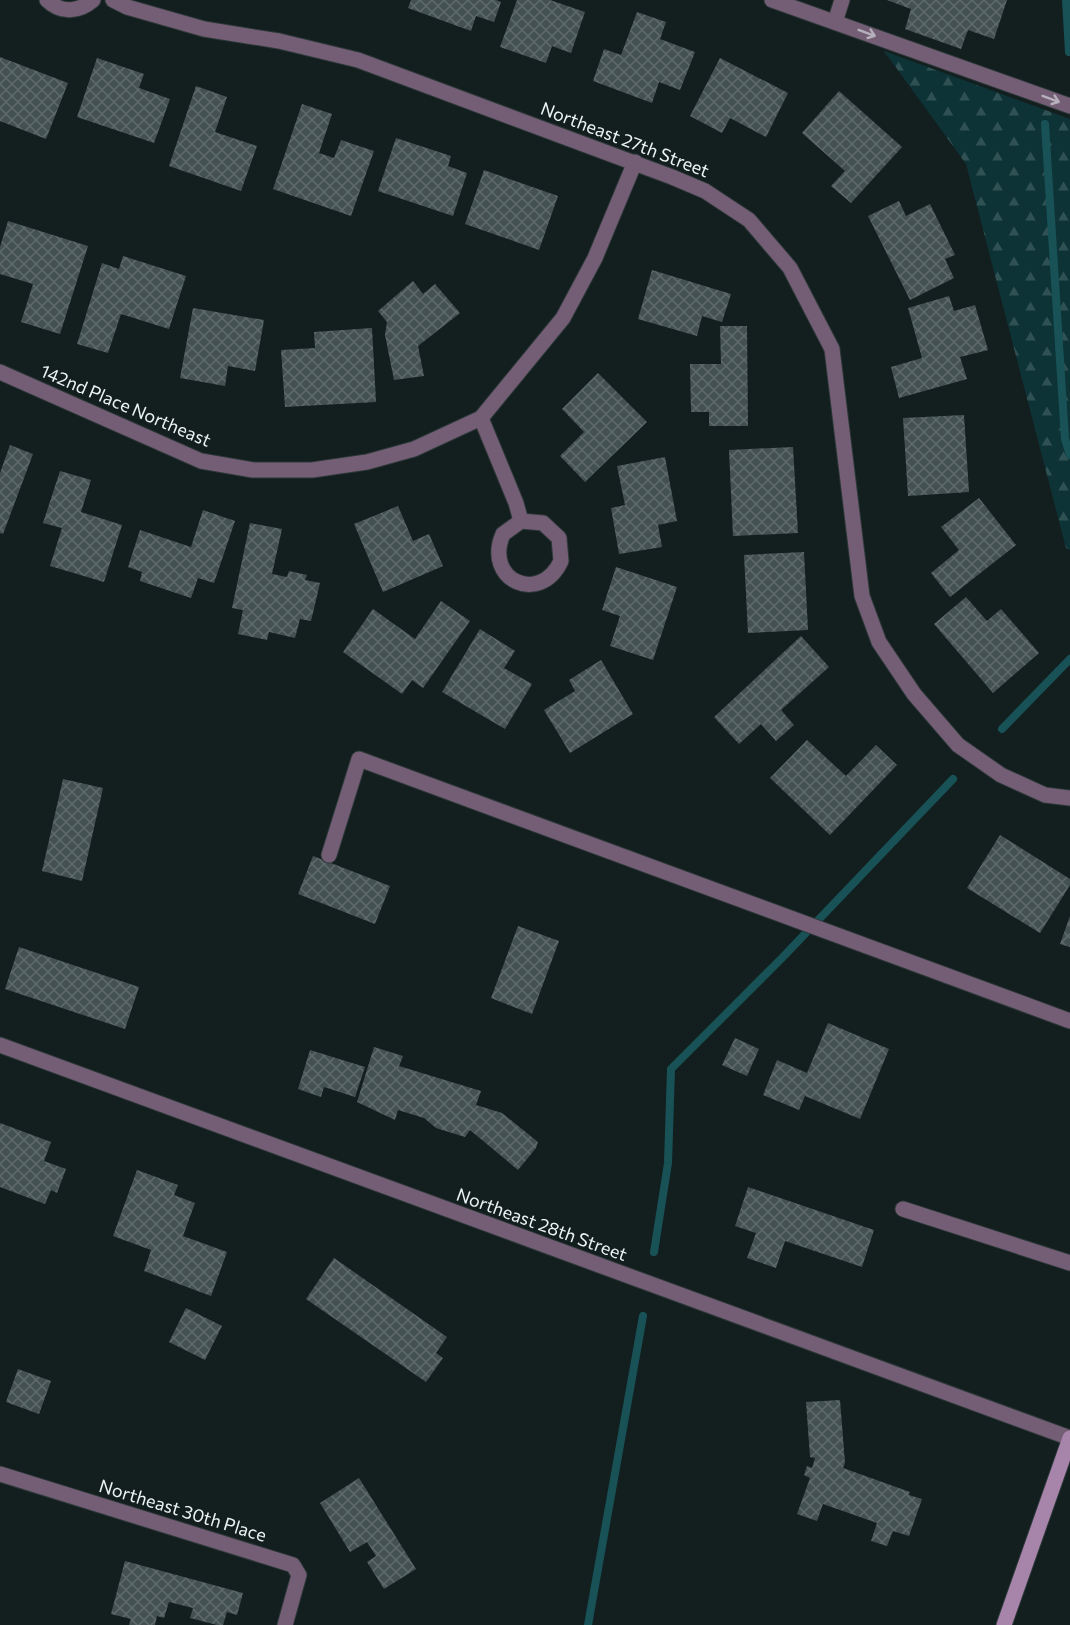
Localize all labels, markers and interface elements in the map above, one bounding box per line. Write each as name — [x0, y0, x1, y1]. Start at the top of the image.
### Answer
one-way arrow — [857, 29, 876, 40]
one-way arrow — [1041, 95, 1060, 106]
street label: Northeast 27th Street — [538, 97, 712, 181]
street label: 142nd Place Northeast — [37, 359, 215, 451]
street label: Northeast 28th Street — [454, 1183, 630, 1265]
street label: Northeast 30th Place — [97, 1474, 269, 1546]

